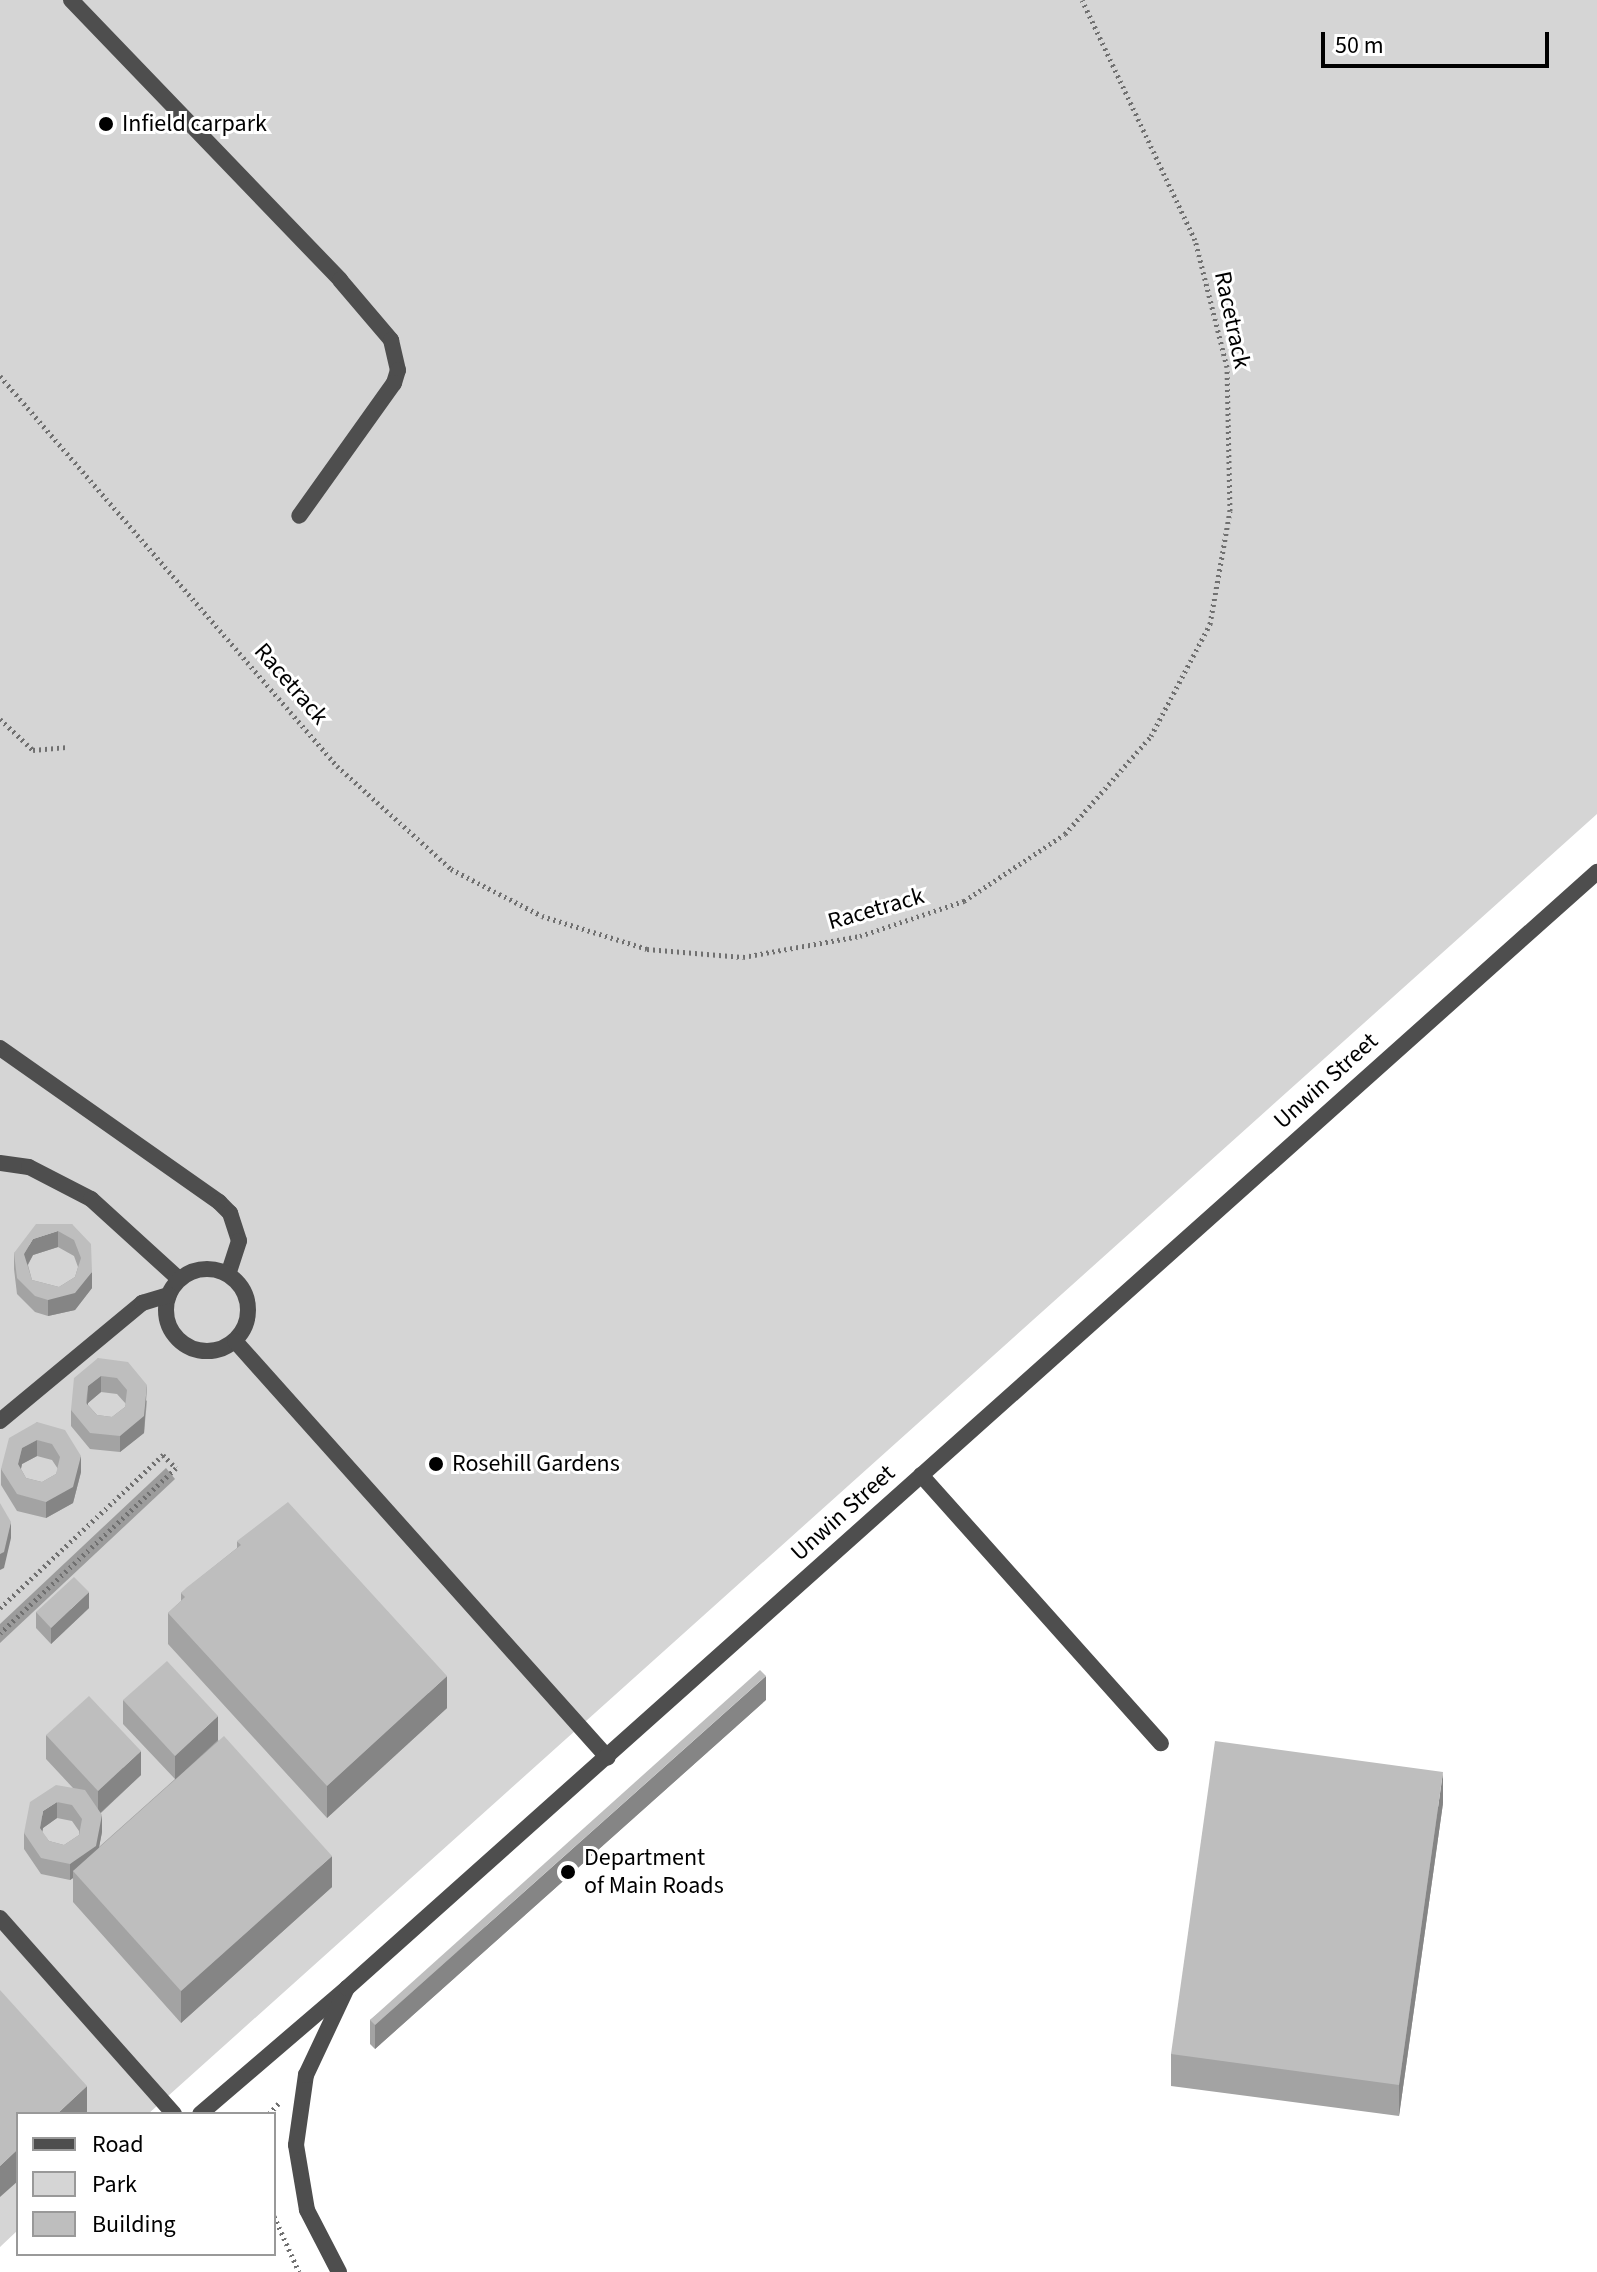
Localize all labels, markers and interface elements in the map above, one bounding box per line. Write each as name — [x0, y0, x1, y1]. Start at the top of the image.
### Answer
scale bar — [1325, 16, 1553, 66]
text: 50 m — [1335, 28, 1384, 63]
place label: Infield carpark — [122, 110, 267, 138]
marker: Infield carpark — [97, 115, 115, 133]
street label: Racetrack — [1208, 269, 1256, 371]
street label: Racetrack — [248, 637, 334, 731]
street label: Racetrack — [825, 882, 927, 936]
street label: Unwin Street — [1268, 1027, 1384, 1135]
place label: Rosehill Gardens — [452, 1450, 620, 1478]
marker: Rosehill Gardens — [427, 1455, 445, 1473]
street label: Unwin Street — [785, 1459, 901, 1567]
place label: Department of Main Roads — [584, 1844, 724, 1900]
marker: Department of Main Roads — [559, 1863, 577, 1881]
legend — [16, 2112, 276, 2256]
text: Road — [92, 2127, 144, 2162]
text: Park — [92, 2167, 137, 2202]
text: Building — [92, 2207, 176, 2242]

